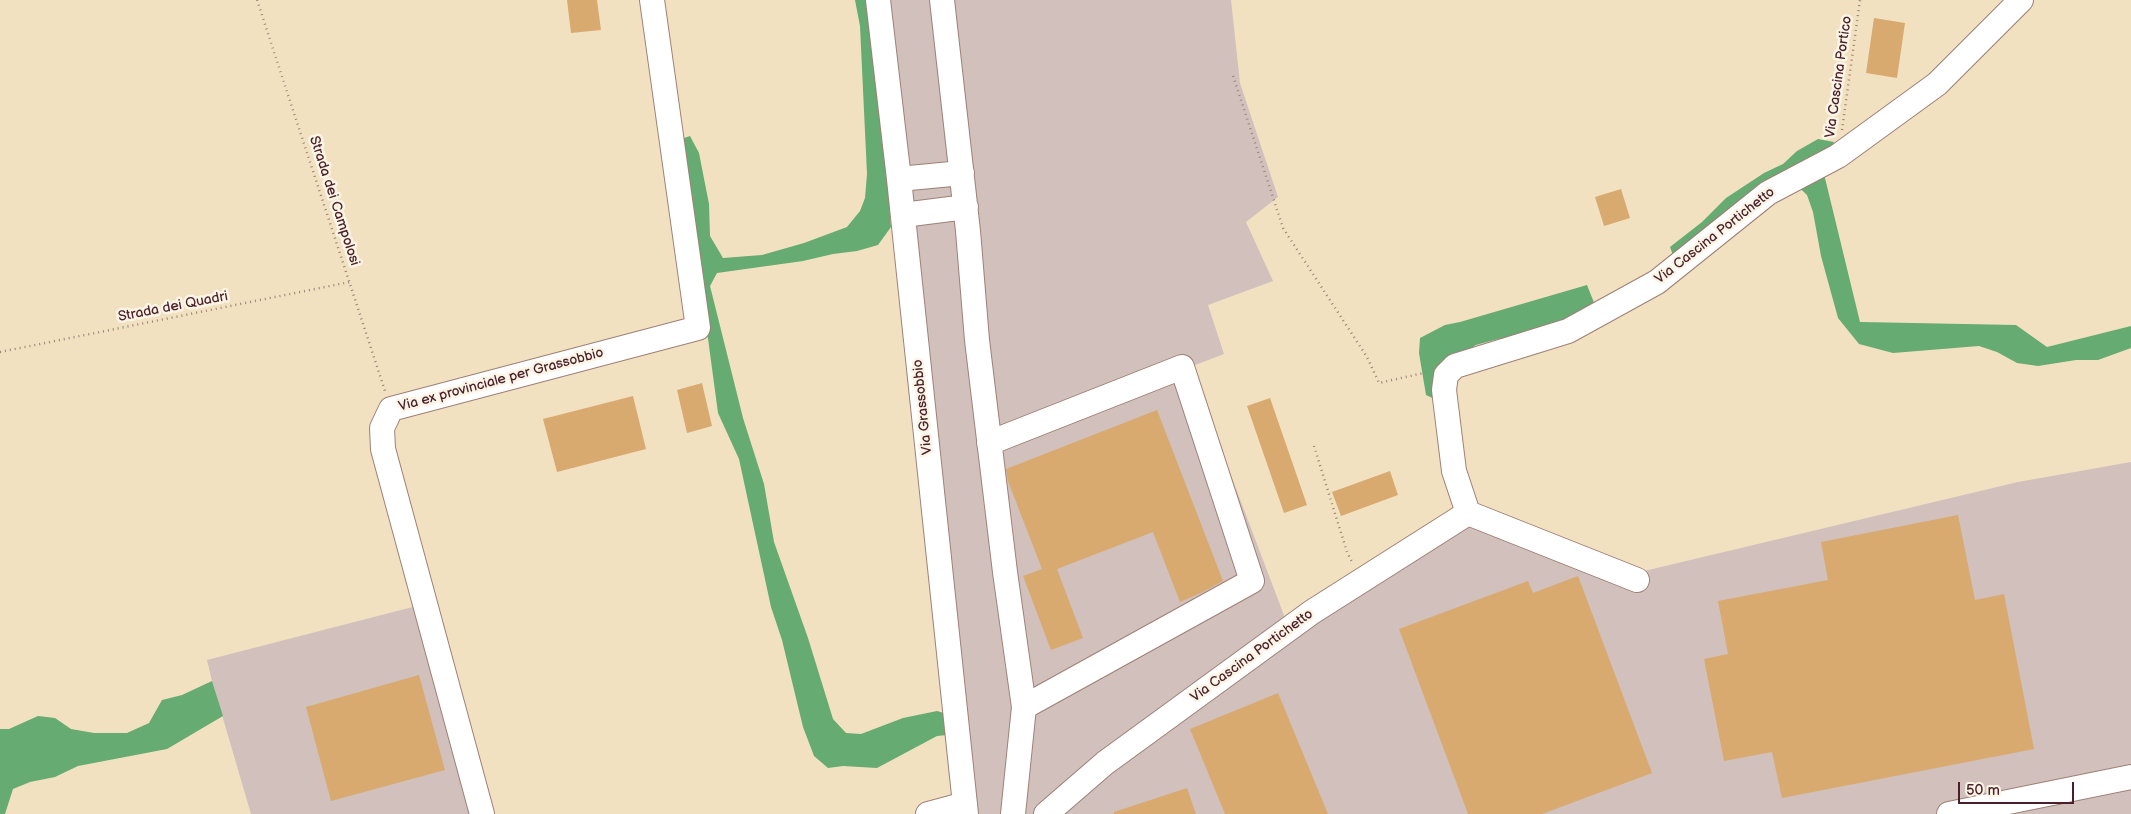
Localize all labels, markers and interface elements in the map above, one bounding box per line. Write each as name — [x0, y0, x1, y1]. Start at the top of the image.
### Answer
street label: Via Cascina Portico — [1822, 15, 1856, 139]
street label: Strada dei Campolosi — [305, 134, 363, 268]
street label: Via Cascina Portichetto — [1652, 184, 1778, 288]
street label: Strada dei Quadri — [117, 288, 229, 326]
street label: Via ex provinciale per Grassobbio — [397, 344, 605, 416]
street label: Via Grassobbio — [910, 359, 936, 455]
street label: Via Cascina Portichetto — [1187, 606, 1317, 706]
scale bar — [1961, 772, 2077, 804]
text: 50 m — [1966, 781, 2000, 800]

